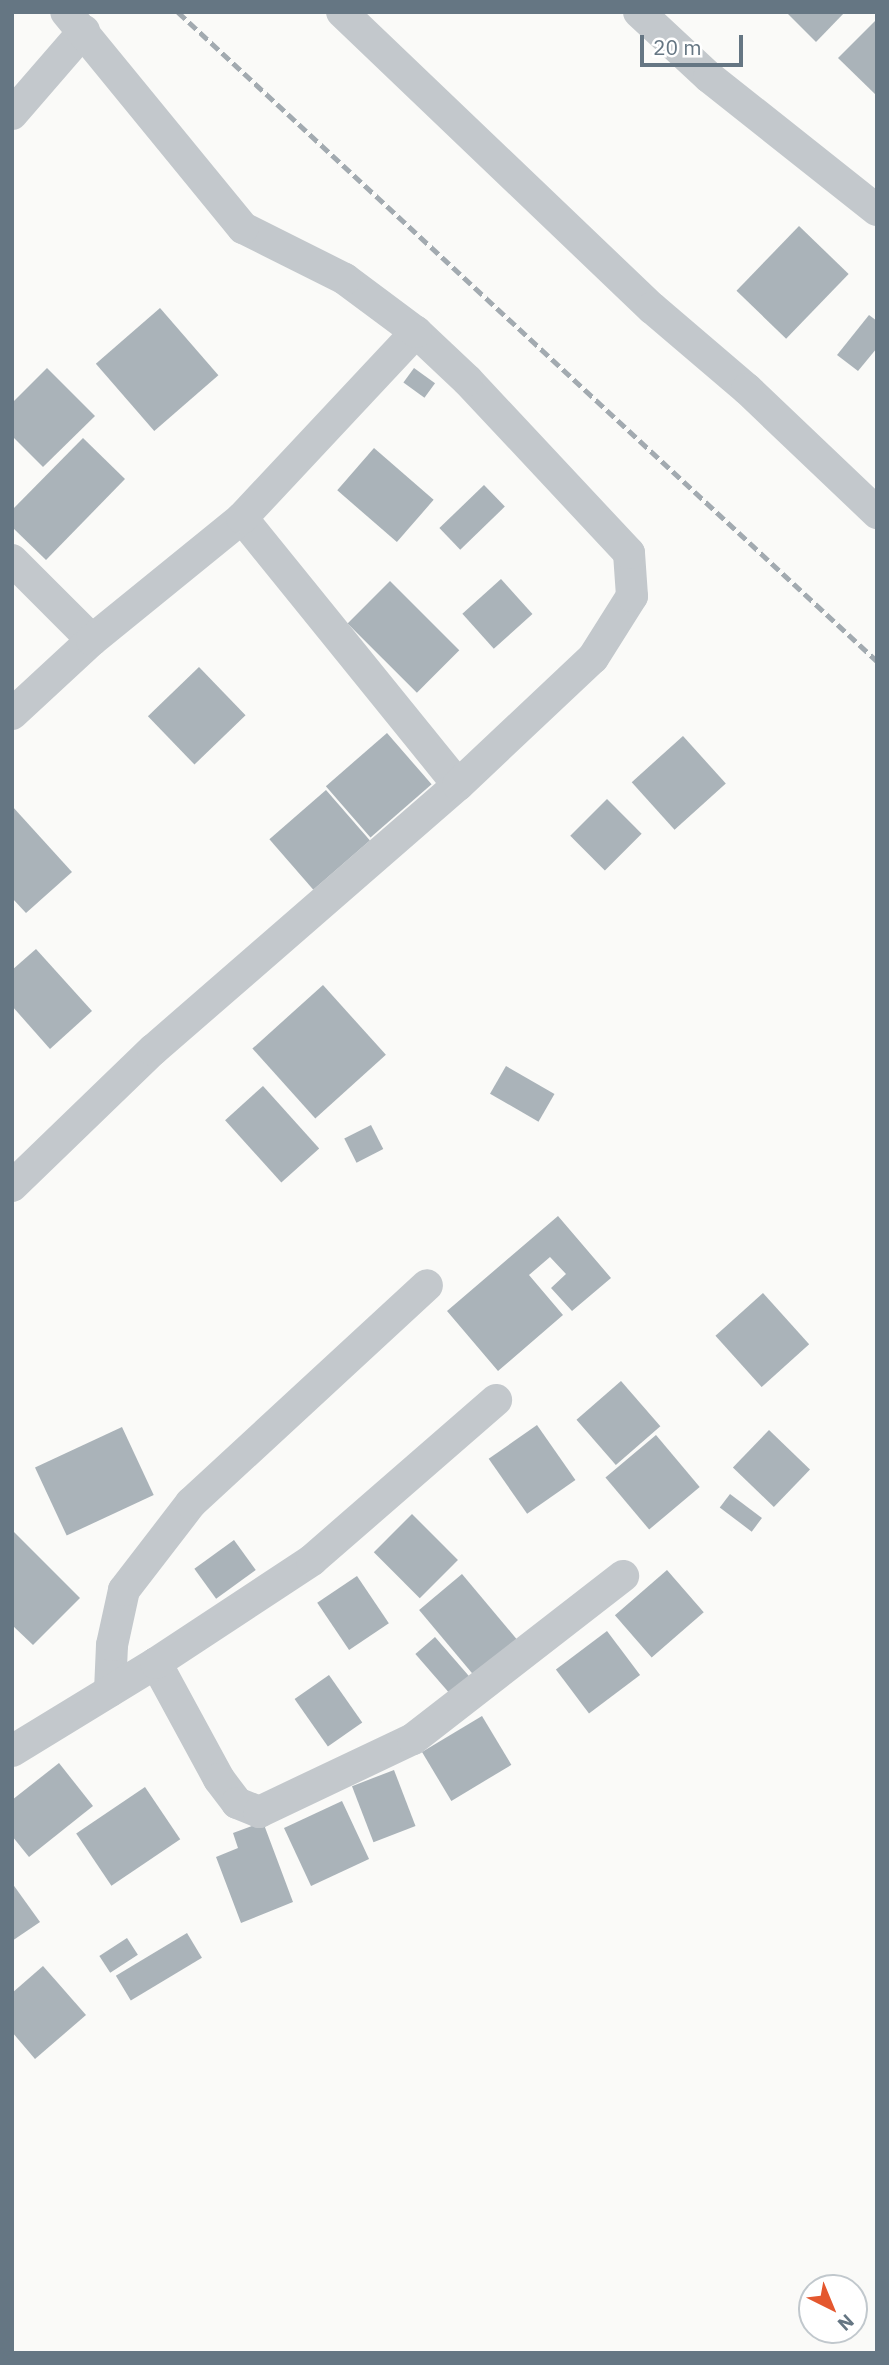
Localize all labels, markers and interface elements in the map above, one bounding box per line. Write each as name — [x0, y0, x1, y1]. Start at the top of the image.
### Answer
scale bar — [644, 21, 747, 65]
text: 20 m — [653, 33, 702, 61]
north arrow — [798, 2274, 868, 2344]
text: N — [833, 2309, 859, 2336]

